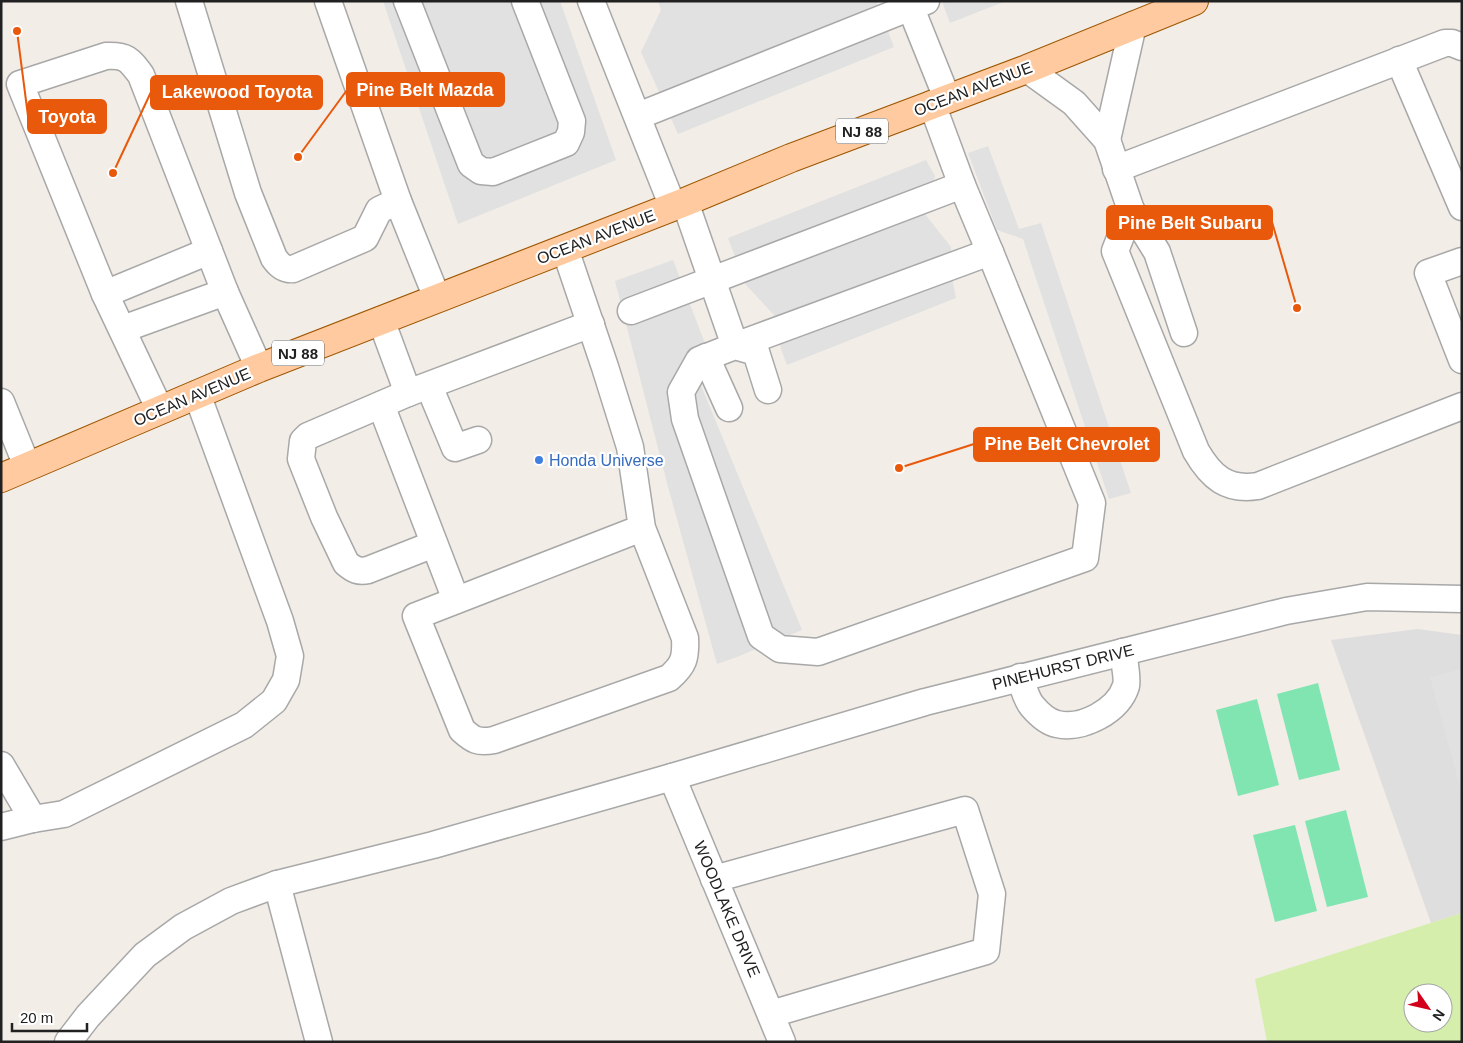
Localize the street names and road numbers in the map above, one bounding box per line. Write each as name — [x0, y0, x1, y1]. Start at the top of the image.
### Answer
street label: OCEAN AVENUE — [912, 59, 1034, 119]
road number: NJ 88 — [836, 118, 888, 144]
street label: OCEAN AVENUE — [535, 207, 657, 267]
road number: NJ 88 — [272, 340, 324, 366]
street label: OCEAN AVENUE — [131, 365, 253, 429]
street label: PINEHURST DRIVE — [990, 641, 1136, 693]
street label: WOODLAKE DRIVE — [691, 839, 763, 979]

